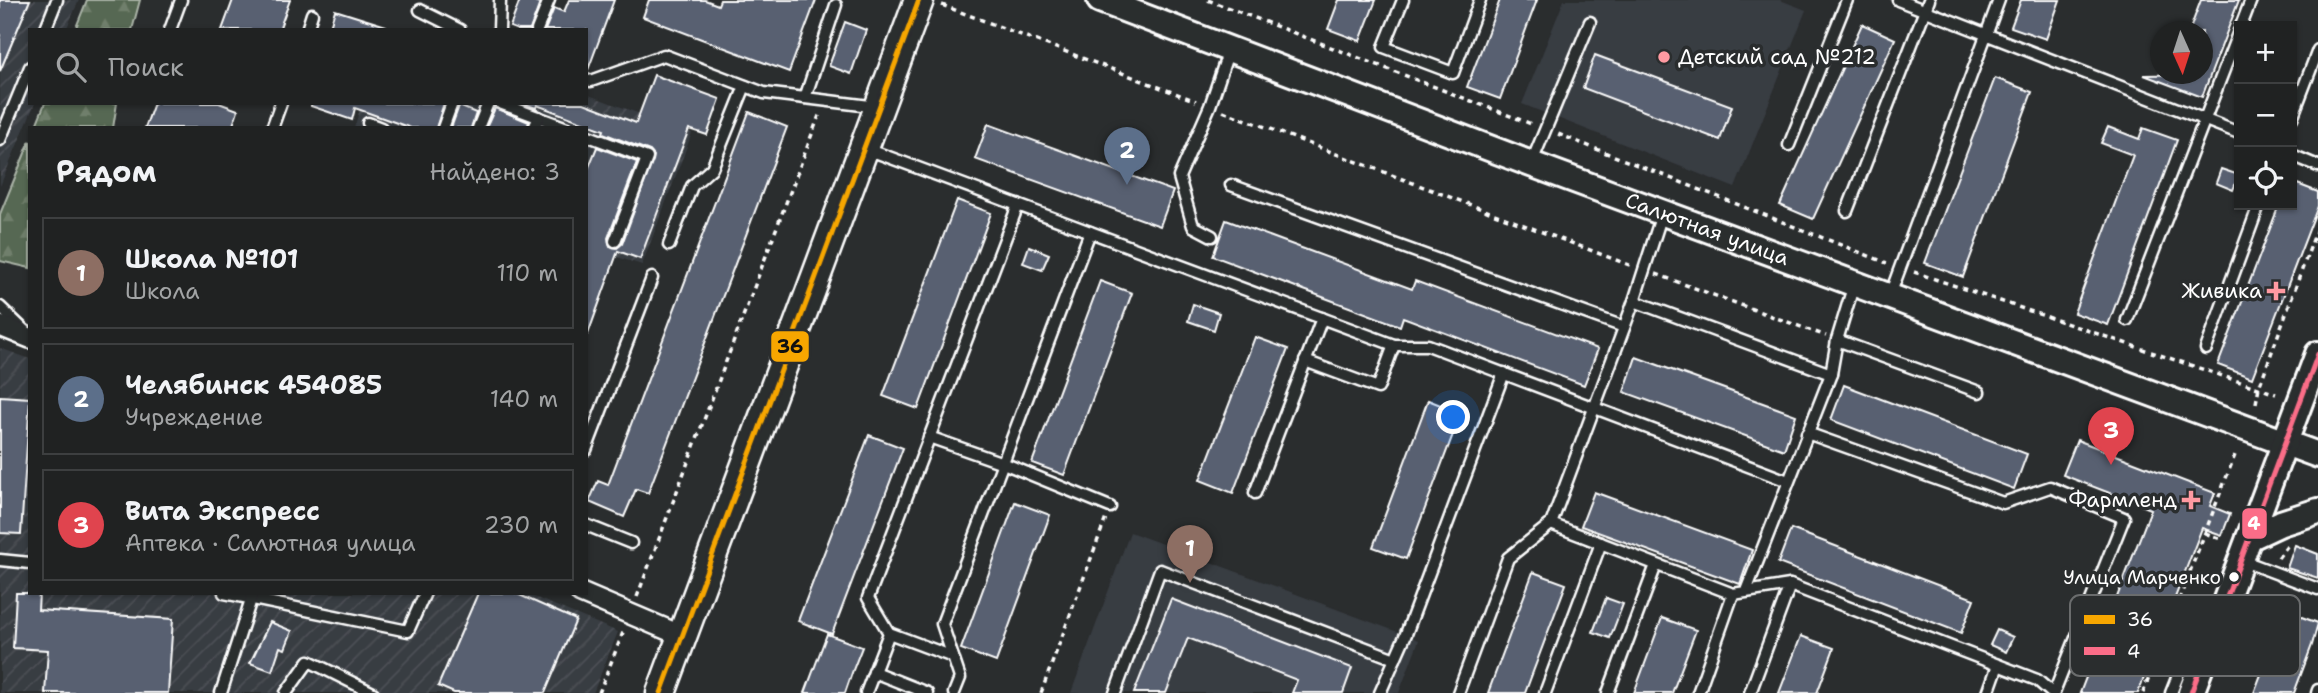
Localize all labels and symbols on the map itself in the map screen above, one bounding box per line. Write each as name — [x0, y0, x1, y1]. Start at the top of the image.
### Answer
north arrow — [2150, 21, 2213, 84]
place label: Детский сад №212 — [1678, 43, 1876, 71]
marker: Детский сад №212 — [1656, 49, 1672, 65]
pin: 2 — [1104, 127, 1150, 185]
street label: Салютная улица — [1621, 186, 1793, 272]
place label: Живика — [2182, 277, 2262, 305]
marker: Живика — [2268, 283, 2284, 299]
line badge: 36 — [770, 330, 810, 363]
text: 36 — [777, 334, 803, 359]
your location — [1436, 400, 1470, 434]
pin: 3 — [2088, 407, 2134, 465]
place label: Фармленд — [2068, 486, 2177, 514]
marker: Фармленд — [2183, 492, 2199, 508]
line badge: 4 — [2241, 507, 2268, 540]
text: 4 — [2247, 511, 2261, 536]
pin: 1 — [1167, 525, 1213, 583]
place label: Улица Марченко — [2063, 565, 2221, 590]
marker: Улица Марченко — [2227, 570, 2241, 584]
legend — [2070, 595, 2300, 676]
text: 36 — [2127, 607, 2153, 632]
text: 4 — [2127, 639, 2140, 664]

